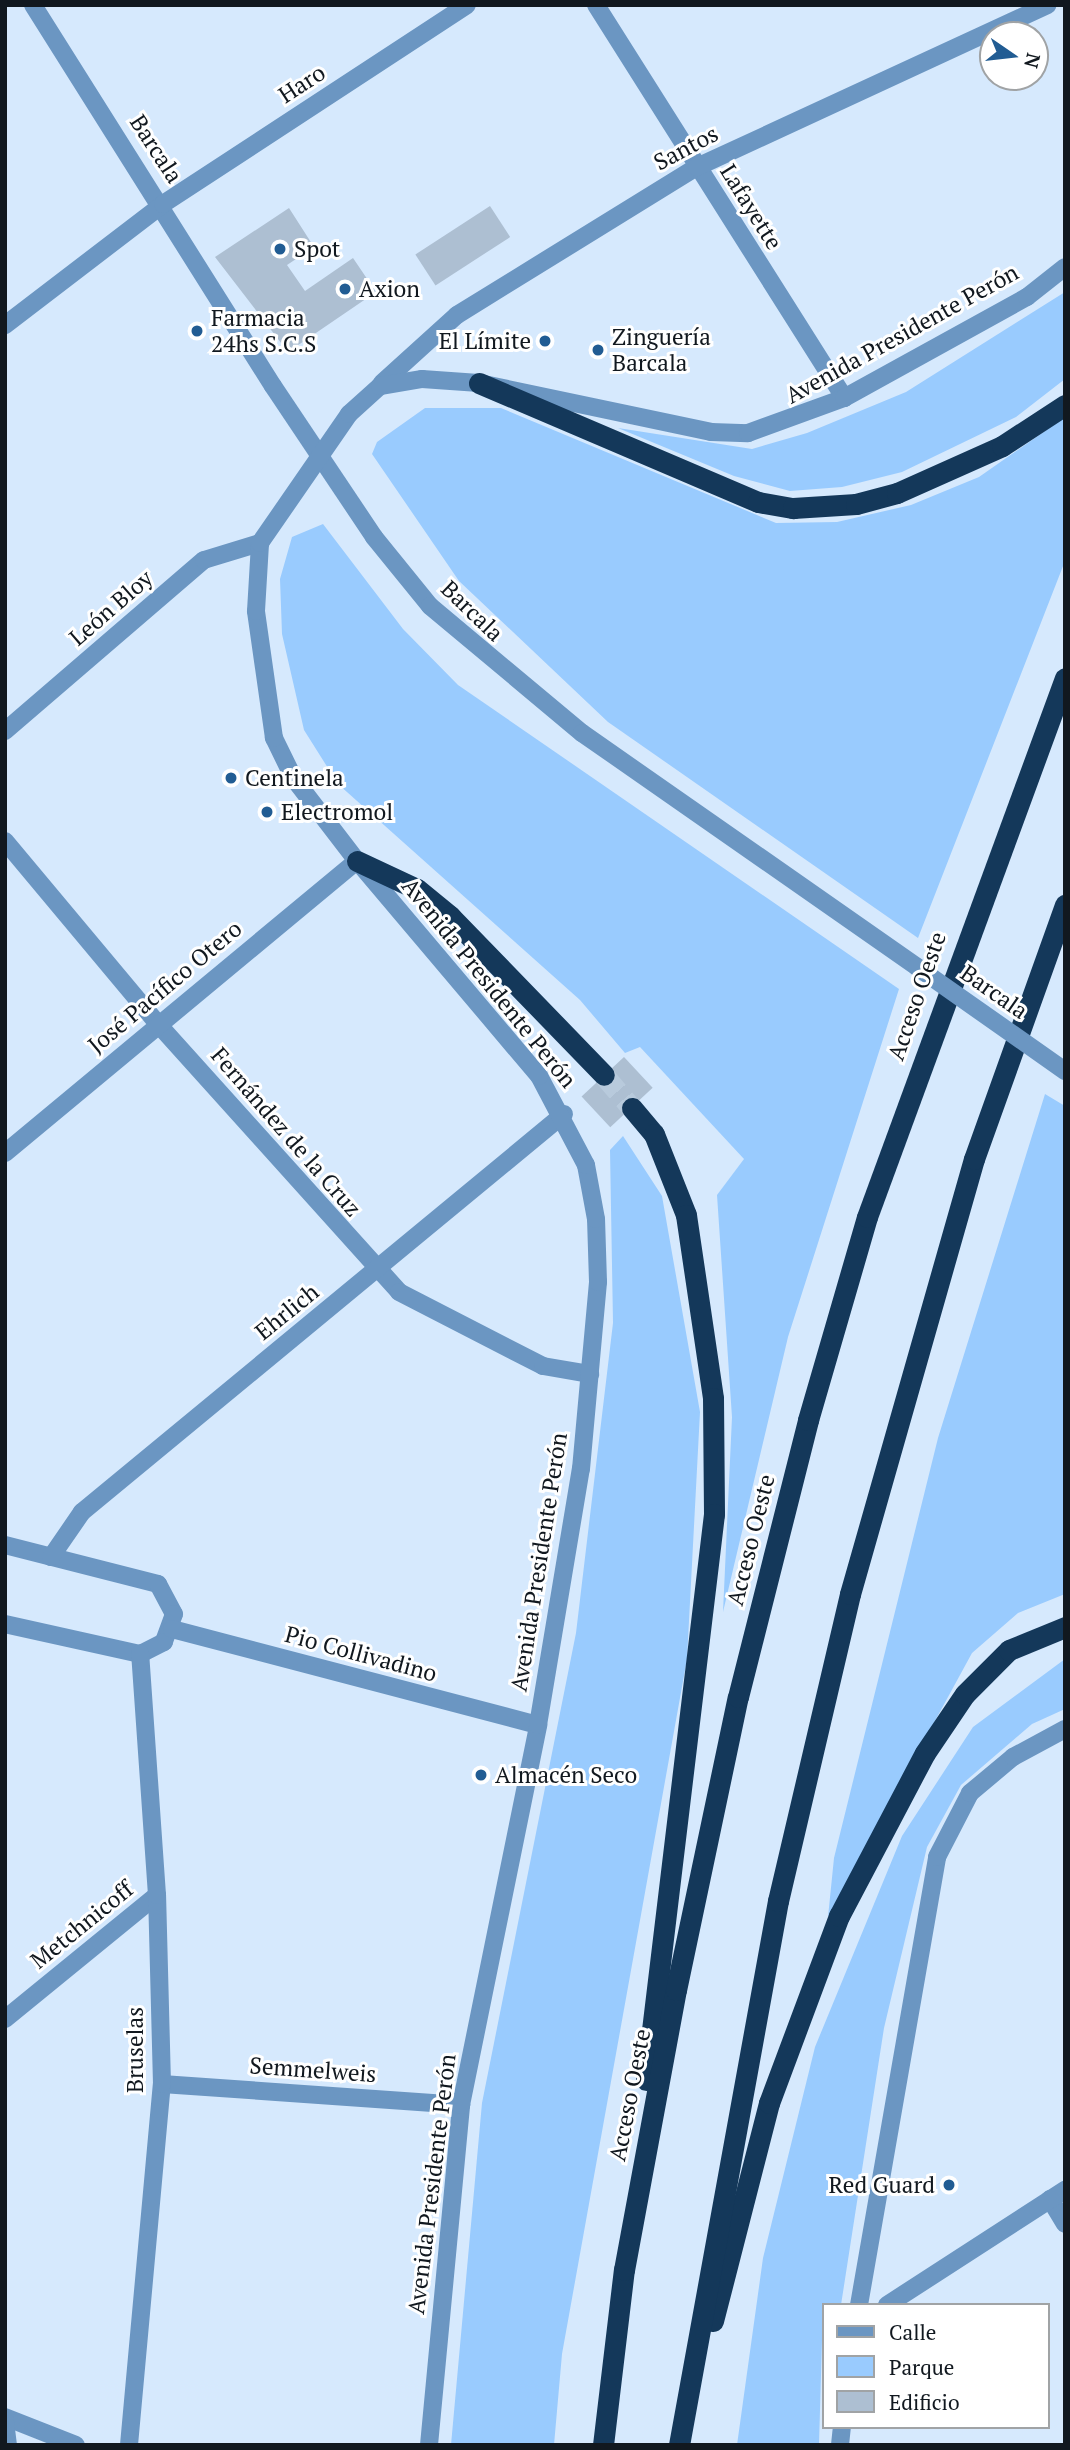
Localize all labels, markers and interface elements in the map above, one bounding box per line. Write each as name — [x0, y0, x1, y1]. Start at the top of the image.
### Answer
north arrow — [979, 21, 1049, 91]
text: N — [1019, 51, 1047, 71]
street label: Haro — [274, 59, 330, 109]
street label: Barcala — [124, 110, 188, 188]
street label: Santos — [649, 120, 723, 176]
street label: Lafayette — [714, 159, 788, 255]
place label: Spot — [294, 235, 340, 263]
marker: Spot — [272, 241, 288, 257]
street label: Avenida Presidente Perón — [781, 258, 1023, 410]
place label: Axion — [359, 275, 420, 303]
marker: Axion — [337, 281, 353, 297]
place label: Farmacia 24hs S.C.S — [211, 304, 316, 358]
marker: Farmacia 24hs S.C.S — [189, 323, 205, 339]
place label: Zinguería Barcala — [612, 323, 711, 377]
place label: El Límite — [439, 327, 531, 355]
marker: El Límite — [537, 333, 553, 349]
marker: Zinguería Barcala — [590, 342, 606, 358]
street label: León Bloy — [64, 564, 158, 652]
street label: Barcala — [435, 575, 509, 647]
place label: Centinela — [245, 764, 344, 792]
marker: Centinela — [223, 770, 239, 786]
place label: Electromol — [281, 798, 393, 826]
marker: Electromol — [259, 804, 275, 820]
street label: Avenida Presidente Perón — [396, 873, 582, 1093]
street label: José Pacífico Otero — [83, 915, 247, 1059]
street label: Acceso Oeste — [882, 928, 952, 1064]
street label: Barcala — [955, 959, 1033, 1025]
street label: Fernández de la Cruz — [205, 1042, 367, 1222]
street label: Ehrlich — [250, 1278, 324, 1346]
street label: Avenida Presidente Perón — [505, 1431, 573, 1693]
street label: Acceso Oeste — [721, 1472, 781, 1608]
street label: Pio Collivadino — [282, 1620, 440, 1688]
place label: Almacén Seco — [495, 1761, 637, 1789]
marker: Almacén Seco — [473, 1767, 489, 1783]
street label: Metchnicoff — [25, 1875, 139, 1975]
street label: Bruselas — [121, 2007, 149, 2093]
street label: Acceso Oeste — [604, 2027, 656, 2163]
street label: Semmelweis — [249, 2052, 377, 2088]
street label: Avenida Presidente Perón — [402, 2052, 462, 2316]
place label: Red Guard — [829, 2171, 935, 2199]
marker: Red Guard — [941, 2177, 957, 2193]
legend — [822, 2303, 1049, 2429]
text: Calle — [889, 2318, 936, 2346]
text: Parque — [889, 2353, 954, 2381]
text: Edificio — [889, 2388, 960, 2416]

